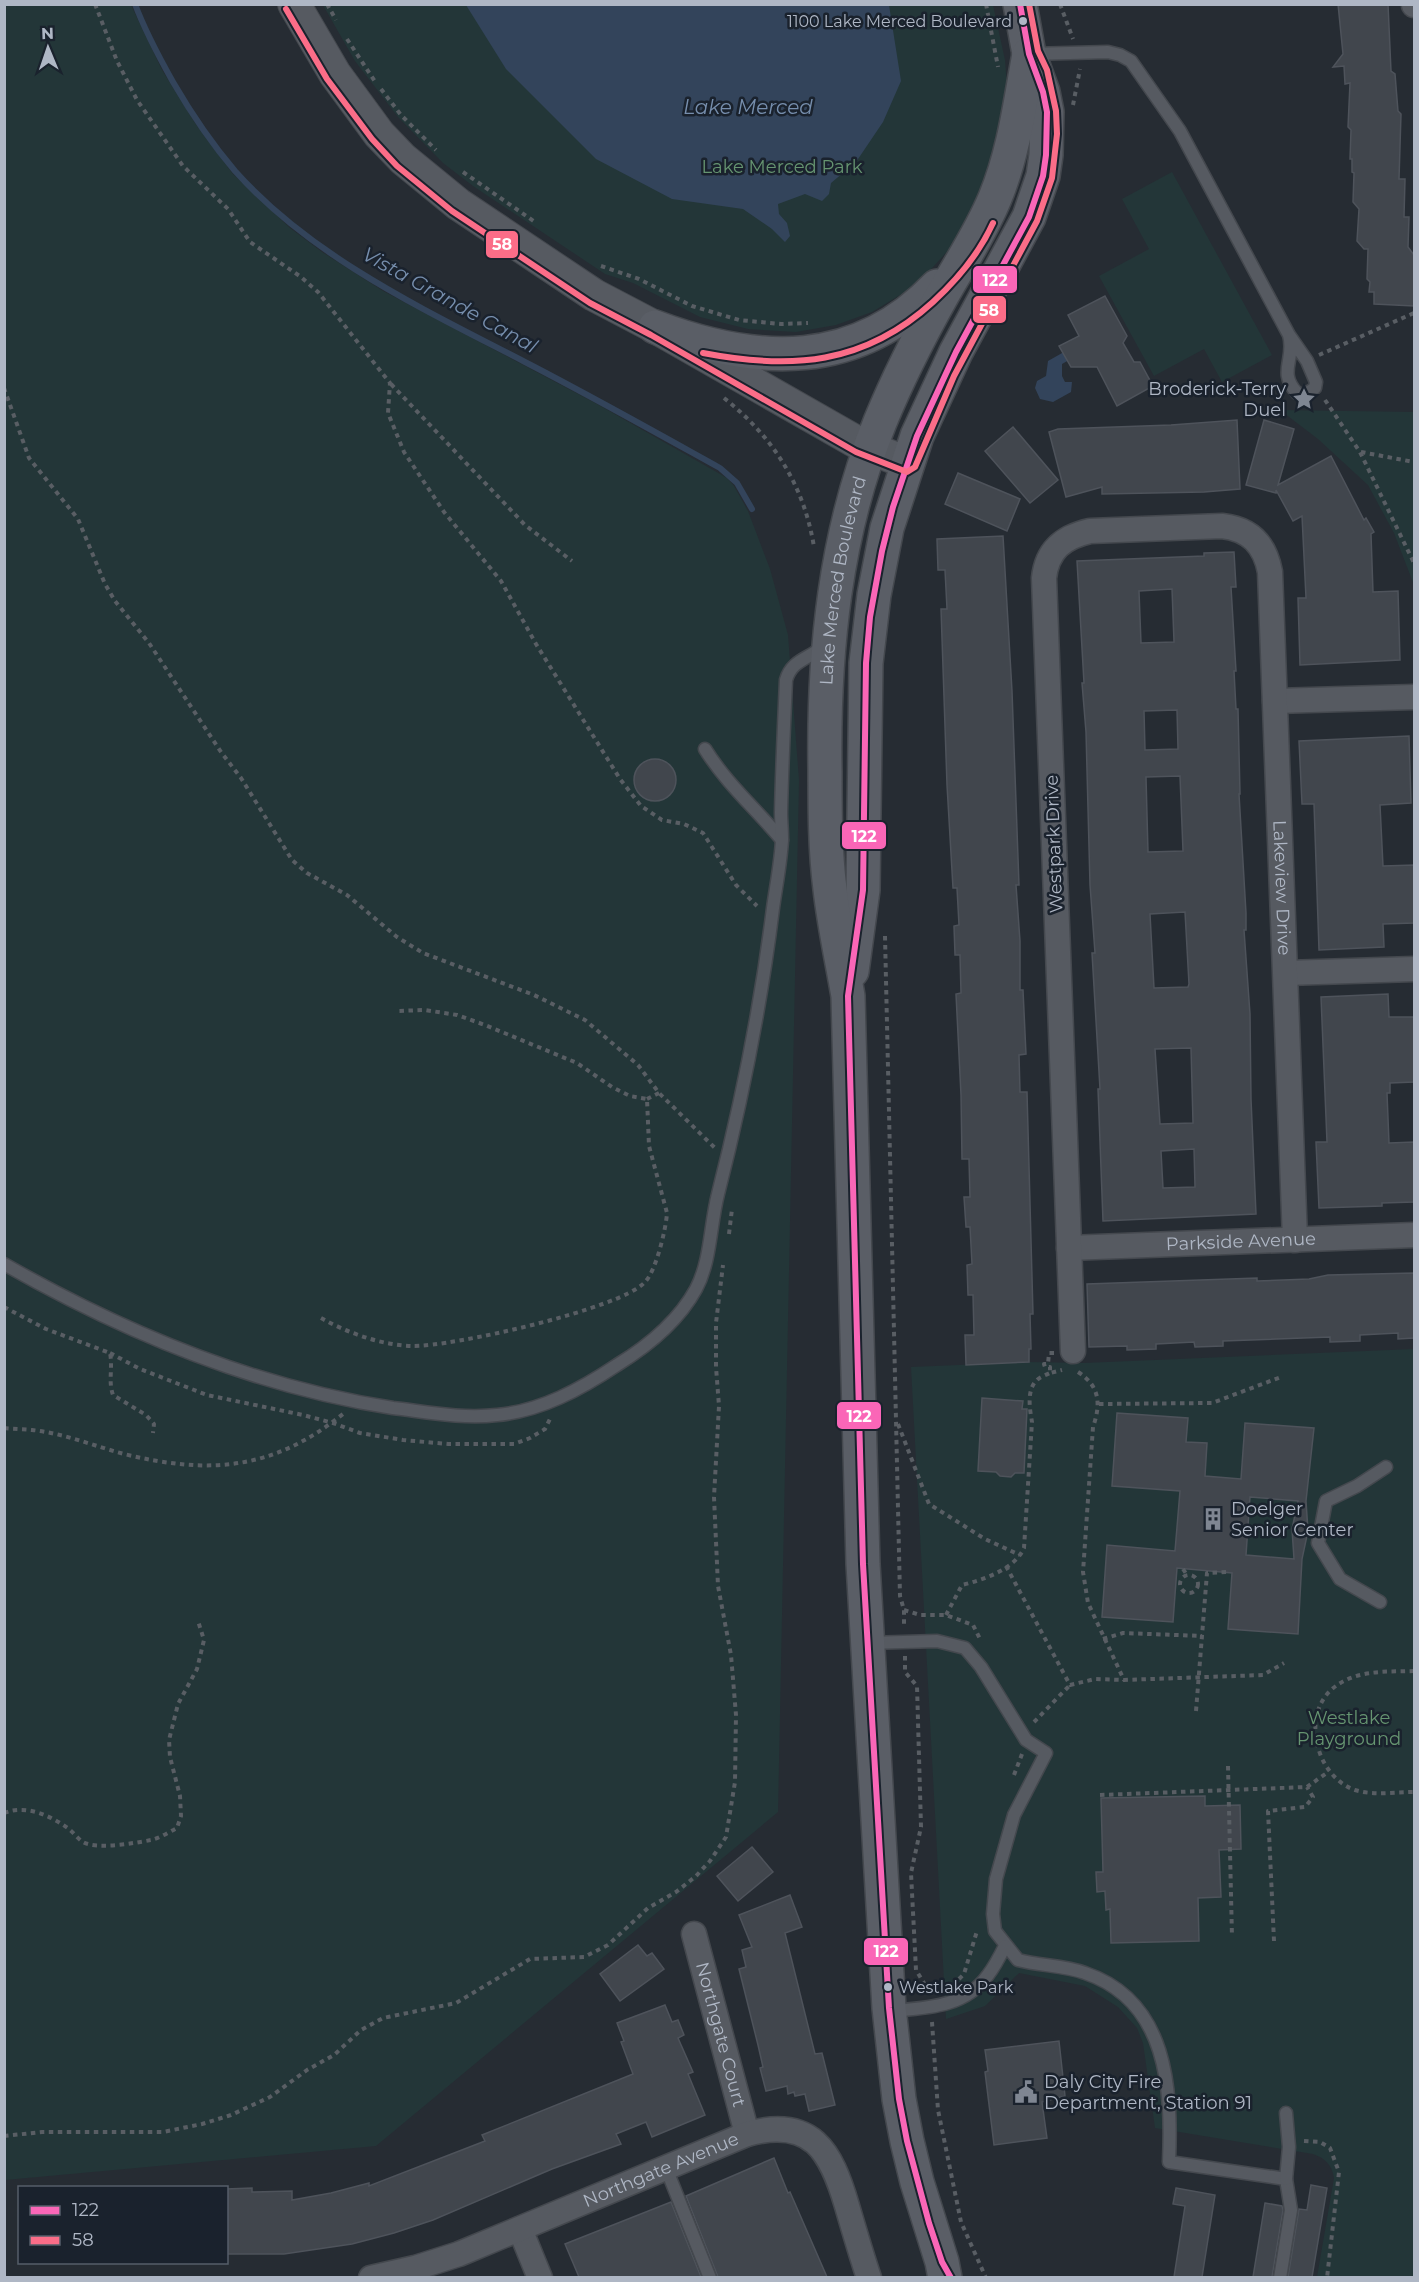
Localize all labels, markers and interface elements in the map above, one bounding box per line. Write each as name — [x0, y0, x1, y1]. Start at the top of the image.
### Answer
place label: 1100 Lake Merced Boulevard — [787, 12, 1012, 31]
marker: 1100 Lake Merced Boulevard — [1017, 15, 1029, 27]
north arrow — [18, 18, 78, 78]
text: N — [41, 24, 54, 43]
water label: Lake Merced — [683, 95, 813, 119]
park label: Lake Merced Park — [701, 156, 863, 178]
line badge: 58 — [485, 230, 519, 259]
text: 58 — [492, 235, 512, 254]
water label: Vista Grande Canal — [358, 242, 542, 358]
line badge: 122 — [972, 265, 1018, 294]
text: 122 — [982, 271, 1008, 290]
line badge: 58 — [972, 295, 1007, 324]
text: 58 — [979, 301, 999, 320]
place label: Broderick-Terry Duel — [1148, 378, 1286, 421]
place icon: Broderick-Terry Duel — [1291, 386, 1317, 412]
street label: Lake Merced Boulevard — [815, 474, 871, 686]
street label: Westpark Drive — [1041, 774, 1067, 914]
street label: Lakeview Drive — [1268, 820, 1295, 956]
line badge: 122 — [841, 821, 887, 850]
text: 122 — [851, 827, 877, 846]
street label: Parkside Avenue — [1165, 1228, 1317, 1255]
line badge: 122 — [836, 1401, 882, 1430]
text: 122 — [846, 1407, 872, 1426]
place label: Doelger Senior Center — [1231, 1498, 1354, 1541]
building icon: Doelger Senior Center — [1200, 1506, 1226, 1532]
park label: Westlake Playground — [1297, 1707, 1401, 1750]
line badge: 122 — [863, 1937, 909, 1966]
text: 122 — [873, 1942, 899, 1961]
street label: Northgate Court — [691, 1960, 750, 2109]
place label: Westlake Park — [899, 1978, 1014, 1997]
marker: Westlake Park — [882, 1981, 894, 1993]
place label: Daly City Fire Department, Station 91 — [1044, 2071, 1252, 2114]
public building icon: Daly City Fire Department, Station 91 — [1013, 2079, 1039, 2105]
street label: Northgate Avenue — [580, 2128, 742, 2212]
legend — [18, 2186, 228, 2264]
text: 122 — [72, 2199, 99, 2221]
text: 58 — [72, 2229, 94, 2251]

